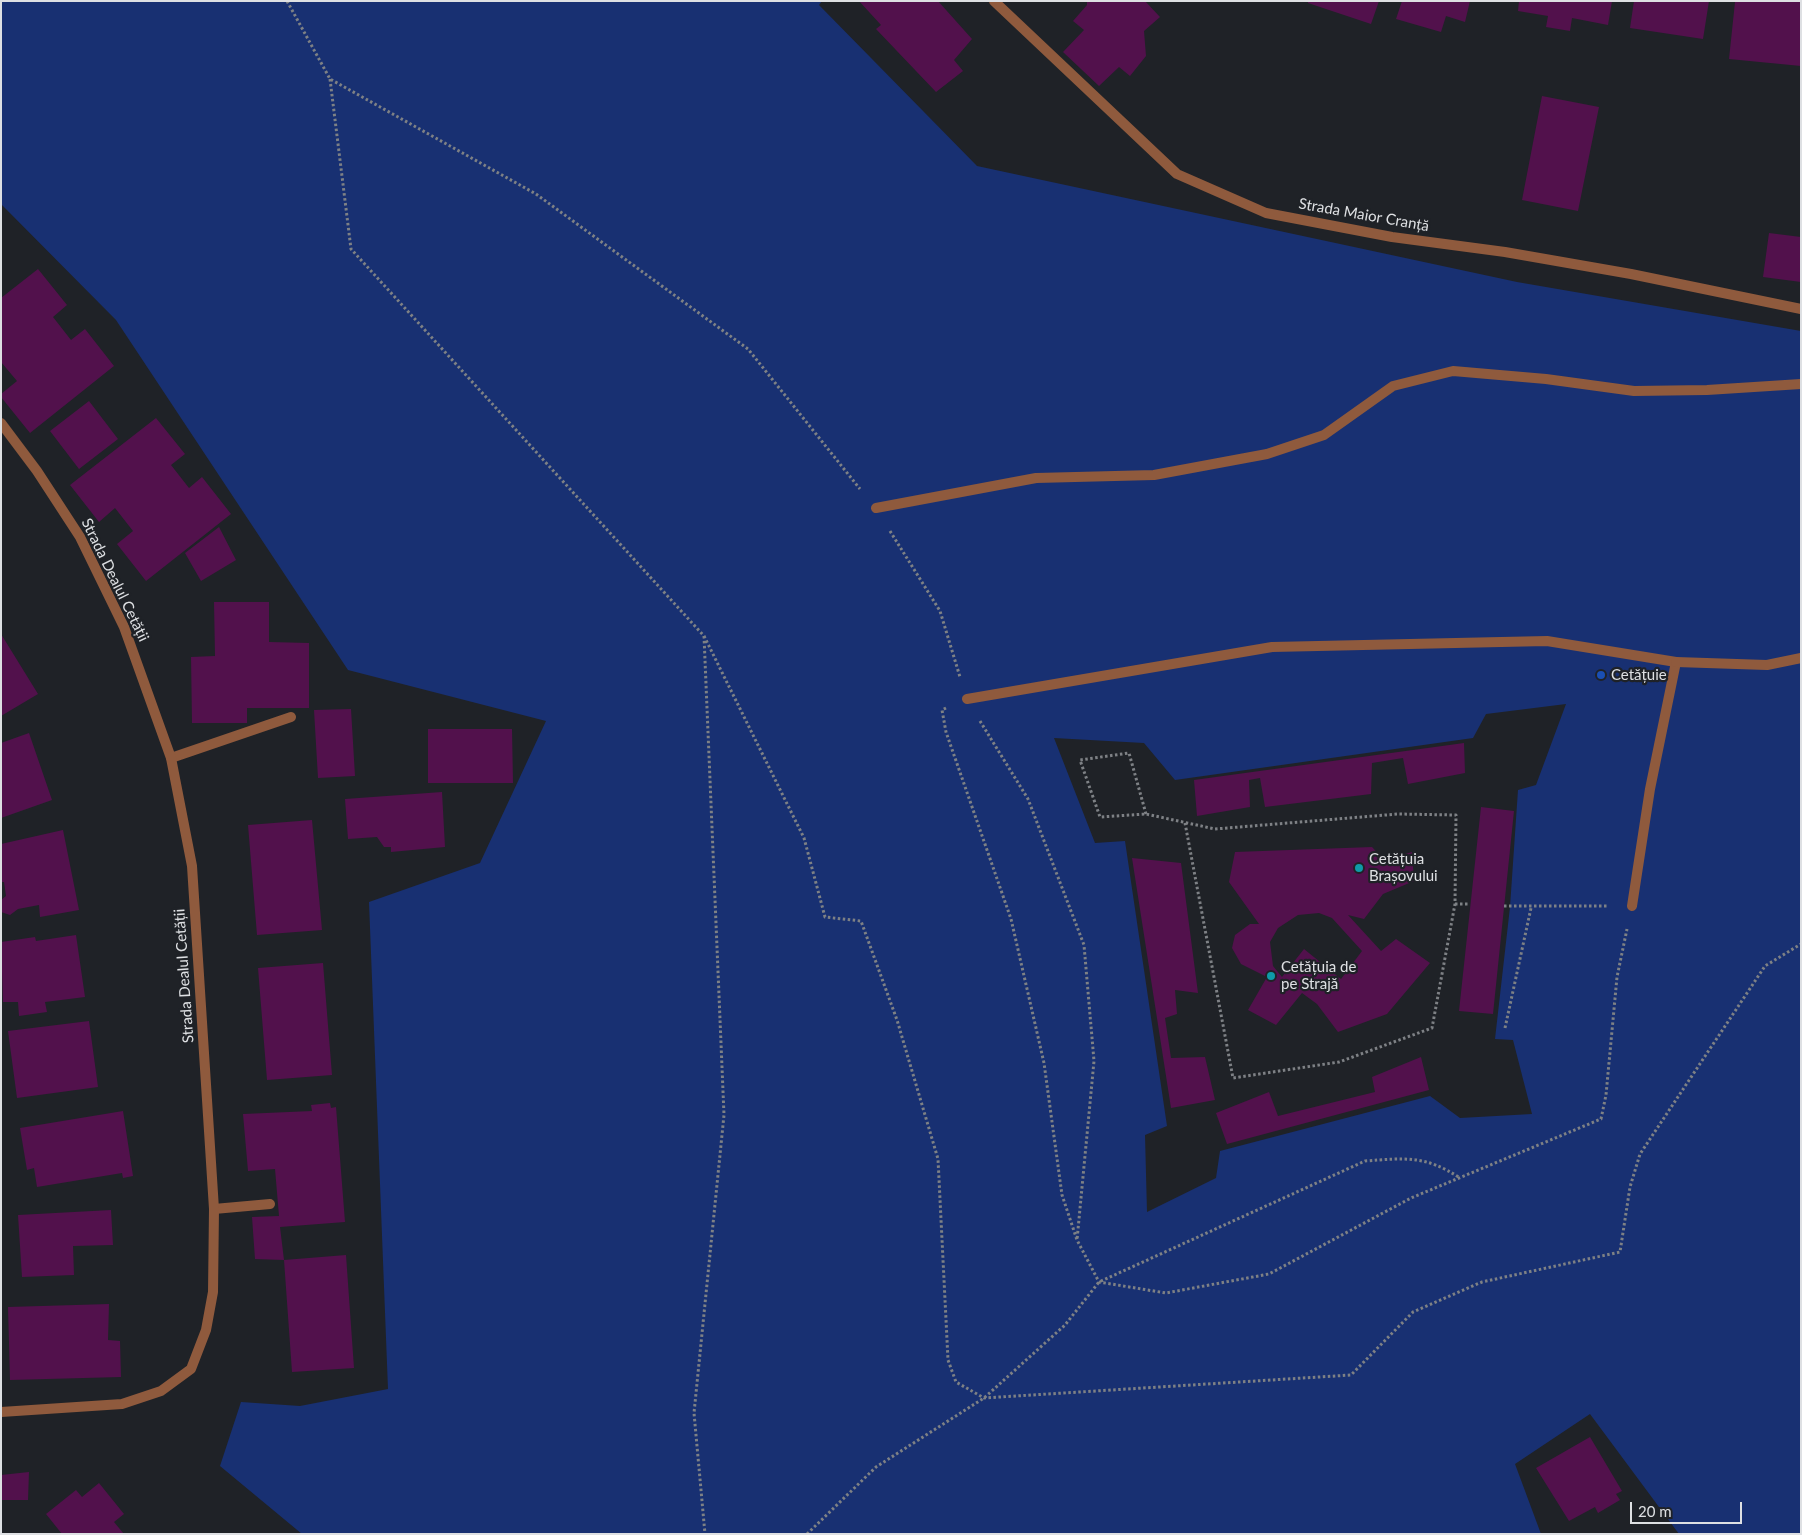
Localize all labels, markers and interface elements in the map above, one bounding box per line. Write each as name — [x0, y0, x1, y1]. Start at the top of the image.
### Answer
street label: Strada Maior Cranță — [1297, 195, 1431, 235]
street label: Strada Dealul Cetății — [77, 516, 153, 644]
place label: Cetățuie — [1611, 666, 1667, 684]
marker: Cetățuie — [1595, 669, 1607, 681]
place label: Cetățuia Brașovului — [1369, 850, 1438, 885]
marker: Cetățuia Brașovului — [1353, 862, 1365, 874]
street label: Strada Dealul Cetății — [170, 908, 198, 1044]
place label: Cetățuia de pe Strajă — [1281, 958, 1356, 993]
marker: Cetățuia de pe Strajă — [1265, 970, 1277, 982]
scale bar — [1632, 1492, 1744, 1524]
text: 20 m — [1638, 1502, 1672, 1520]

